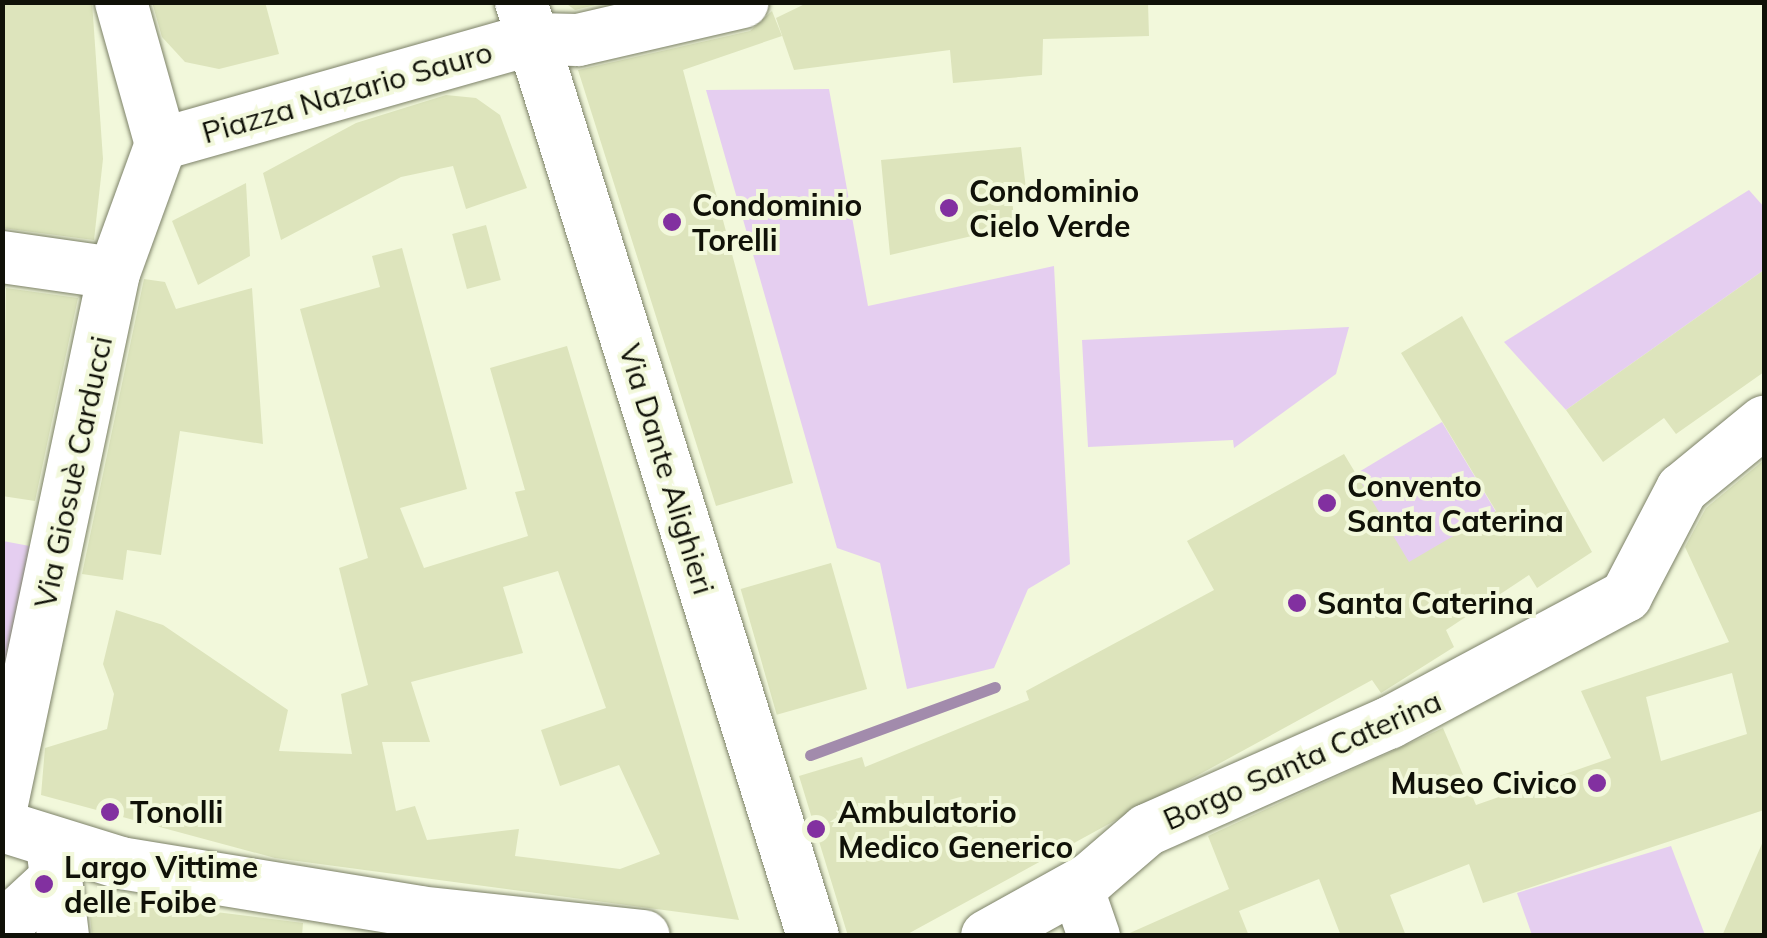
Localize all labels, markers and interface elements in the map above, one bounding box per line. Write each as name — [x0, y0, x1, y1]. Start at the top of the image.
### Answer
street label: Piazza Nazario Sauro — [198, 33, 496, 151]
place label: Condominio Cielo Verde — [969, 173, 1139, 244]
place label: Condominio Torelli — [692, 187, 862, 258]
marker: Condominio Cielo Verde — [938, 197, 960, 219]
marker: Condominio Torelli — [661, 211, 683, 233]
street label: Via Giosuè Carducci — [27, 333, 119, 611]
street label: Via Dante Alighieri — [612, 339, 722, 599]
place label: Convento Santa Caterina — [1347, 468, 1564, 538]
marker: Convento Santa Caterina — [1316, 492, 1338, 514]
place label: Santa Caterina — [1317, 585, 1534, 621]
marker: Santa Caterina — [1286, 592, 1308, 614]
street label: Borgo Santa Caterina — [1158, 683, 1446, 837]
place label: Museo Civico — [1390, 765, 1577, 801]
marker: Museo Civico — [1586, 772, 1608, 794]
place label: Tonolli — [130, 794, 223, 830]
place label: Ambulatorio Medico Generico — [838, 794, 1073, 864]
marker: Tonolli — [99, 801, 121, 823]
marker: Ambulatorio Medico Generico — [803, 816, 829, 842]
place label: Largo Vittime delle Foibe — [64, 849, 258, 920]
marker: Largo Vittime delle Foibe — [33, 873, 55, 895]

